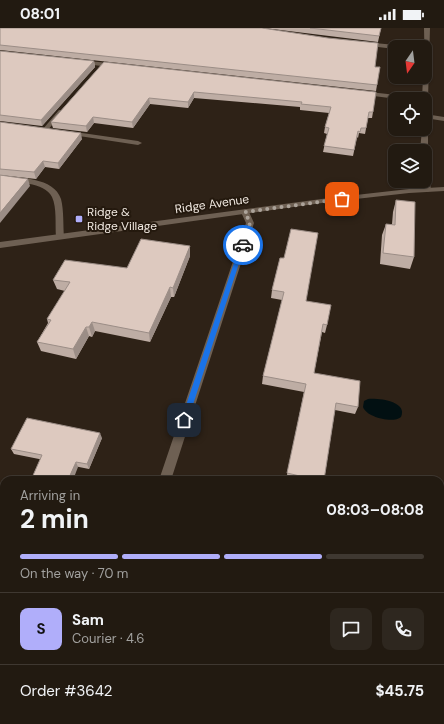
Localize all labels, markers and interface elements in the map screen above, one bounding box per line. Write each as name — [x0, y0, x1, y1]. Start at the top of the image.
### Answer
text: 08:01 — [20, 4, 60, 24]
north arrow — [388, 40, 432, 84]
map controls — [388, 40, 432, 188]
button: locate — [388, 92, 432, 136]
button: layers — [388, 144, 432, 188]
pin — [325, 182, 359, 216]
icon: bag — [331, 188, 353, 210]
street label: Ridge Avenue — [174, 191, 250, 217]
place label: Ridge & Ridge Village — [87, 204, 157, 234]
marker: Ridge & Ridge Village — [74, 214, 84, 224]
courier — [223, 225, 263, 265]
icon: car — [232, 234, 254, 256]
pin — [167, 403, 201, 437]
icon: home — [173, 409, 195, 431]
text: Arriving in — [20, 487, 80, 504]
text: 08:03–08:08 — [326, 500, 424, 520]
text: 2 min — [20, 502, 89, 536]
text: On the way · 70 m — [20, 565, 128, 582]
button: chat — [330, 608, 372, 650]
button: phone — [382, 608, 424, 650]
text: Sam — [72, 610, 104, 630]
text: S — [36, 619, 46, 639]
text: Courier · 4.6 — [72, 630, 144, 647]
text: Order #3642 — [20, 681, 112, 701]
text: $45.75 — [376, 681, 424, 701]

